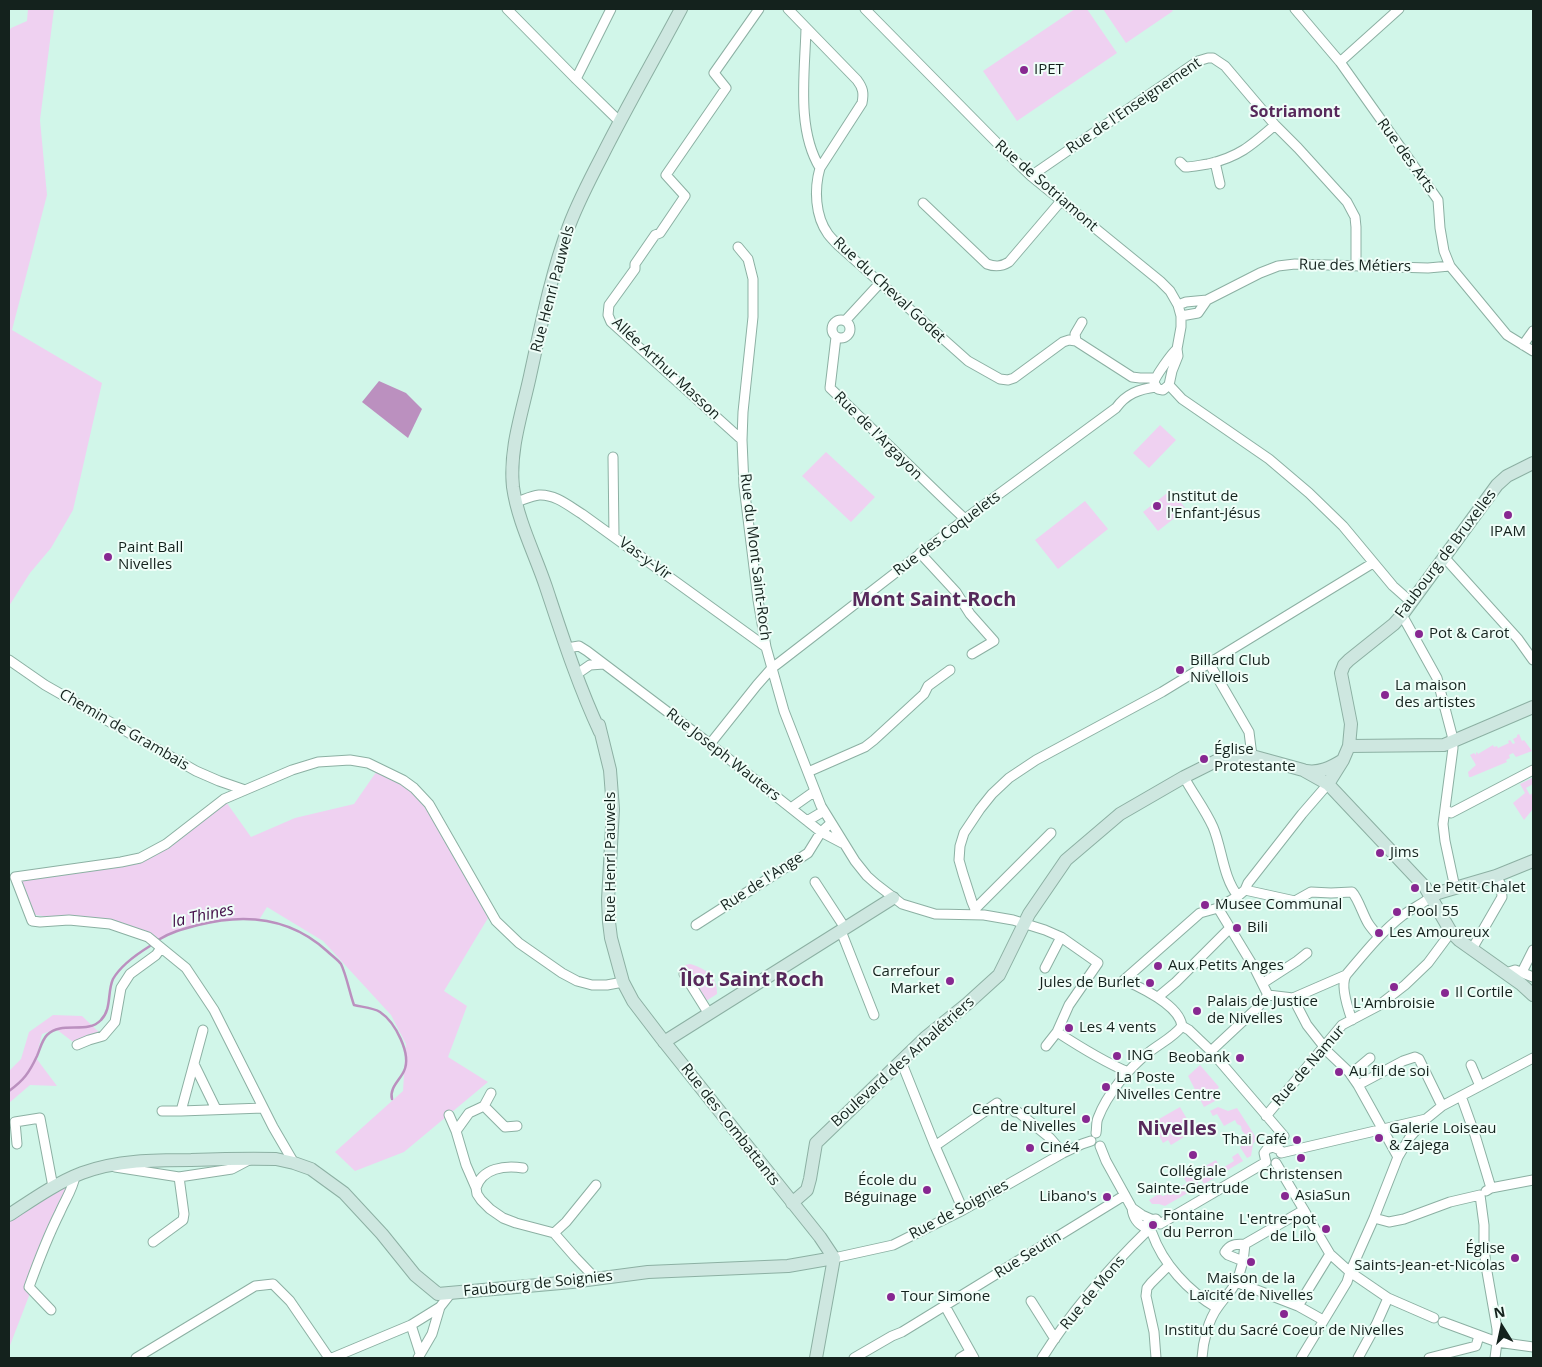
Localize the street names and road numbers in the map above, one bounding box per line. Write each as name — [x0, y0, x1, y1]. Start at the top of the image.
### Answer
street label: Rue de l'Enseignement — [1063, 54, 1205, 158]
street label: Rue des Arts — [1373, 115, 1439, 197]
street label: Rue de Sotriamont — [991, 136, 1101, 236]
street label: Rue Henri Pauwels — [527, 223, 579, 355]
street label: Rue du Cheval Godet — [829, 233, 949, 347]
street label: Rue des Métiers — [1299, 256, 1411, 276]
street label: Allée Arthur Masson — [608, 314, 724, 424]
street label: Rue de l'Argayon — [830, 388, 926, 484]
street label: Rue du Mont Saint-Roch — [736, 472, 774, 642]
street label: Faubourg de Bruxelles — [1392, 486, 1500, 622]
street label: Rue des Coquelets — [890, 488, 1004, 580]
street label: Vas-y-Vir — [615, 534, 675, 584]
street label: Chemin de Grambais — [56, 685, 192, 775]
street label: Rue Joseph Wauters — [662, 705, 784, 805]
street label: Rue Henri Pauwels — [602, 792, 620, 922]
street label: Rue de l'Ange — [717, 849, 807, 915]
street label: Boulevard des Arbalétriers — [828, 993, 978, 1131]
street label: Rue de Namur — [1269, 1022, 1349, 1110]
street label: Rue des Combattants — [677, 1060, 783, 1190]
street label: Rue de Soignies — [906, 1176, 1012, 1244]
street label: Rue Seutin — [991, 1228, 1065, 1282]
street label: Rue de Mons — [1057, 1252, 1129, 1334]
street label: Faubourg de Soignies — [462, 1267, 614, 1301]

